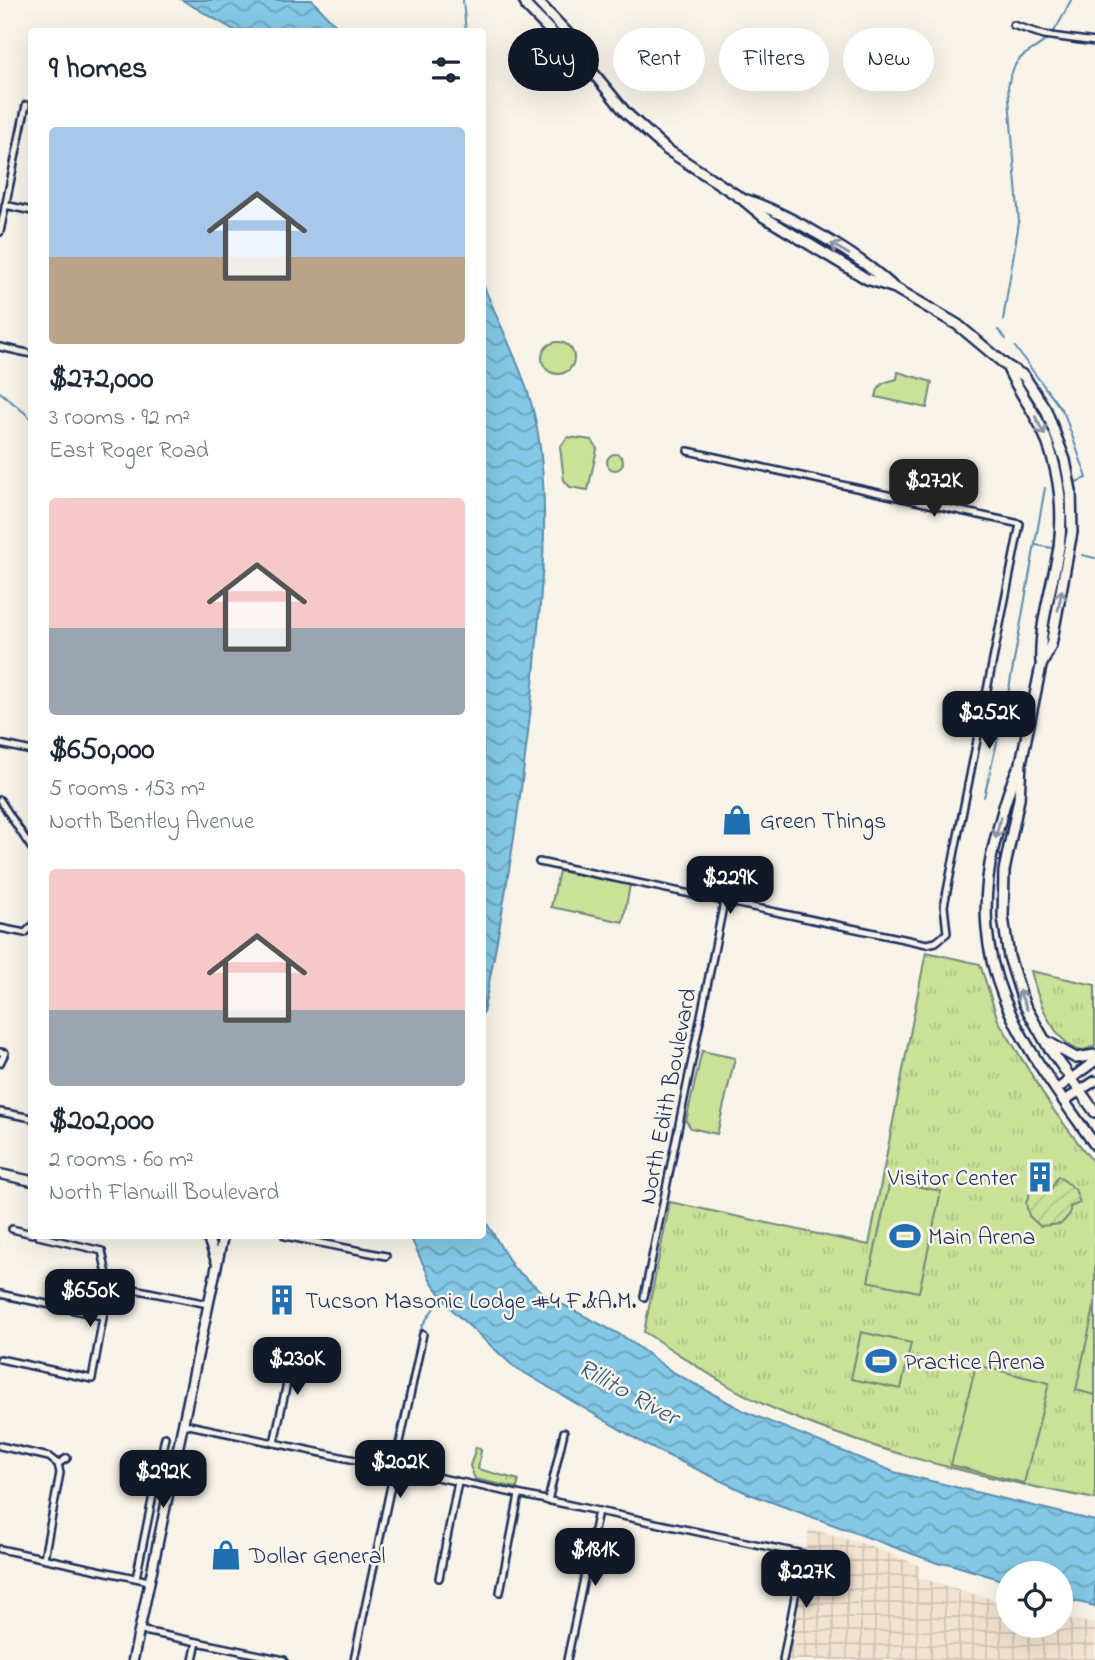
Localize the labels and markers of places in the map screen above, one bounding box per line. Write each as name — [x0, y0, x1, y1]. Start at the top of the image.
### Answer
pin: $272K — [885, 460, 983, 519]
pin: $252K — [940, 692, 1038, 751]
shop icon: Green Things — [720, 803, 754, 837]
place label: Green Things — [760, 805, 886, 840]
pin: $229K — [681, 856, 779, 916]
building icon: Visitor Center — [1023, 1160, 1057, 1194]
place label: Visitor Center — [887, 1162, 1018, 1197]
sports icon: Main Arena — [888, 1219, 922, 1253]
place label: Main Arena — [928, 1221, 1035, 1256]
pin: $650K — [41, 1270, 139, 1329]
building icon: Tucson Masonic Lodge #4 F.&A.M. — [265, 1283, 299, 1317]
place label: Tucson Masonic Lodge #4 F.&A.M. — [305, 1285, 637, 1320]
pin: $230K — [248, 1338, 346, 1397]
sports icon: Practice Arena — [864, 1344, 898, 1378]
place label: Practice Arena — [904, 1346, 1045, 1381]
pin: $202K — [351, 1440, 449, 1500]
pin: $292K — [114, 1450, 212, 1510]
pin: $181K — [546, 1528, 644, 1588]
shop icon: Dollar General — [209, 1538, 243, 1572]
place label: Dollar General — [248, 1540, 386, 1575]
pin: $227K — [757, 1550, 855, 1610]

